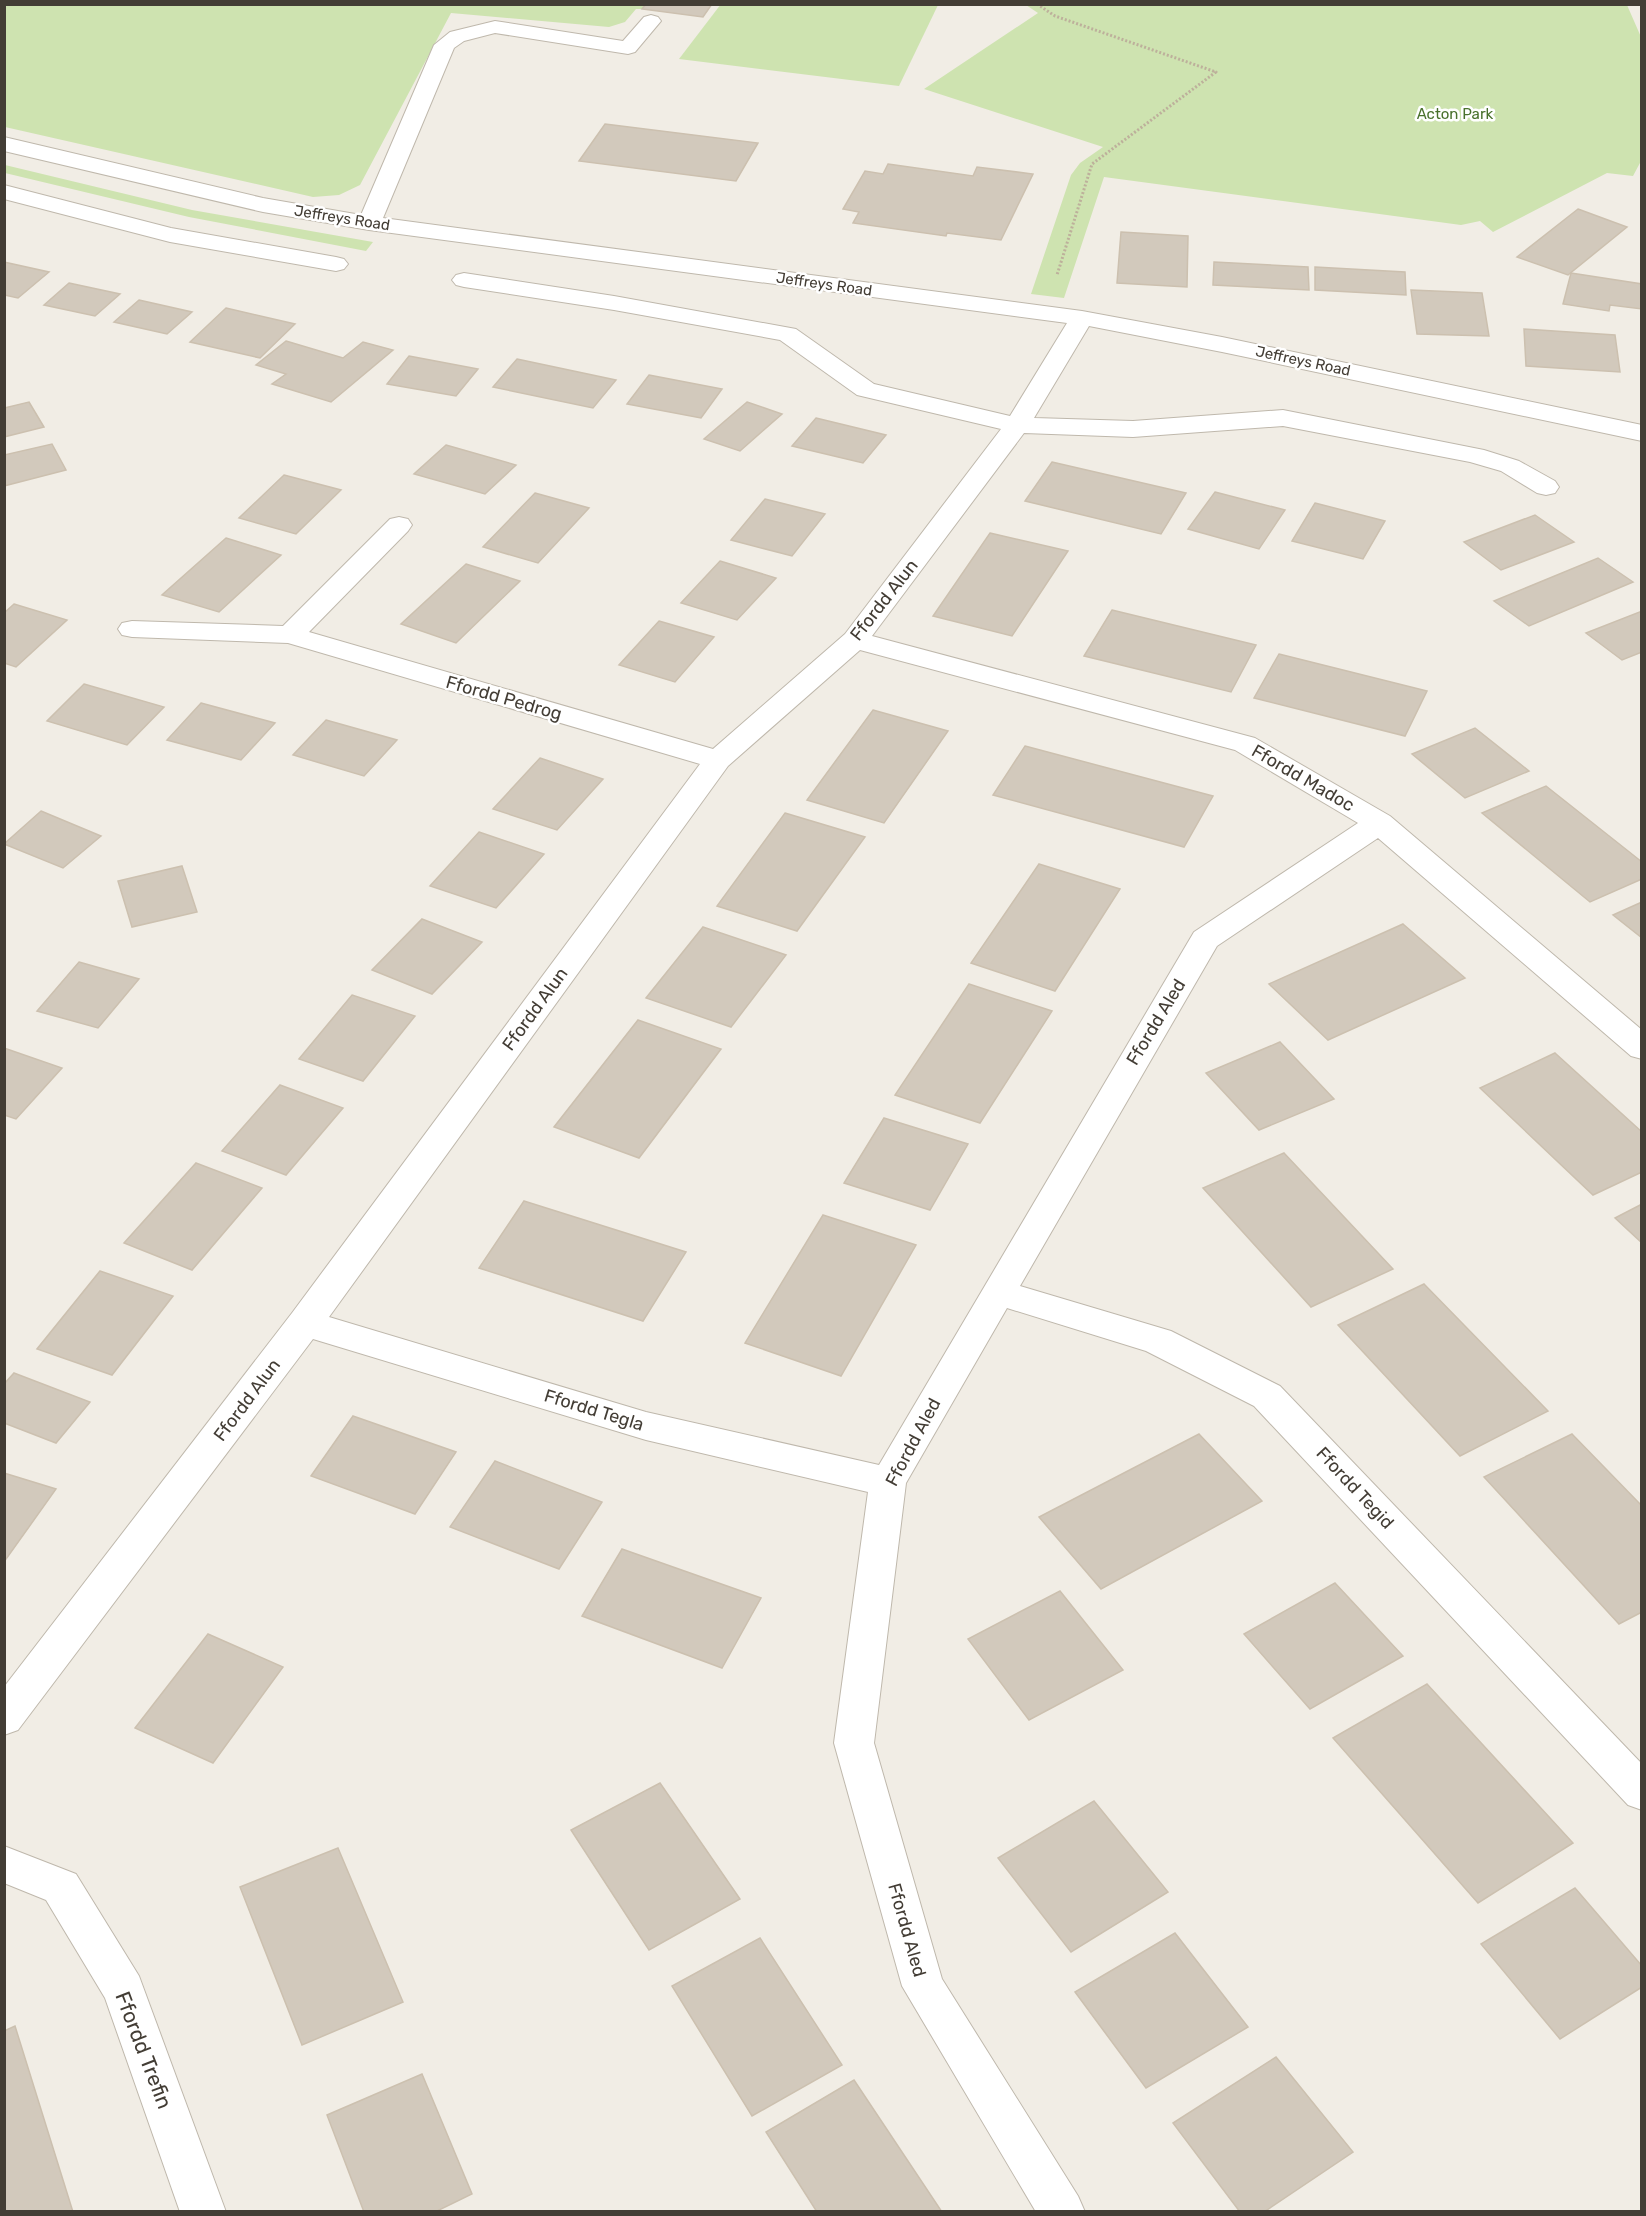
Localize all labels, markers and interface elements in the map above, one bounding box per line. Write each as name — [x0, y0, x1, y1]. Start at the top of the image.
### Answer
park label: Acton Park — [1417, 105, 1494, 123]
street label: Jeffreys Road — [293, 202, 391, 234]
street label: Jeffreys Road — [775, 268, 873, 300]
street label: Jeffreys Road — [1254, 342, 1352, 380]
street label: Ffordd Alun — [845, 555, 923, 645]
street label: Ffordd Pedrog — [443, 671, 565, 725]
street label: Ffordd Madoc — [1248, 740, 1358, 816]
street label: Ffordd Alun — [497, 963, 573, 1055]
street label: Ffordd Aled — [1122, 975, 1190, 1069]
street label: Ffordd Alun — [209, 1354, 285, 1446]
street label: Ffordd Tegla — [541, 1384, 647, 1436]
street label: Ffordd Aled — [881, 1394, 945, 1490]
street label: Ffordd Tegid — [1312, 1442, 1398, 1534]
street label: Ffordd Aled — [883, 1881, 931, 1979]
street label: Ffordd Trefin — [110, 1988, 178, 2112]

